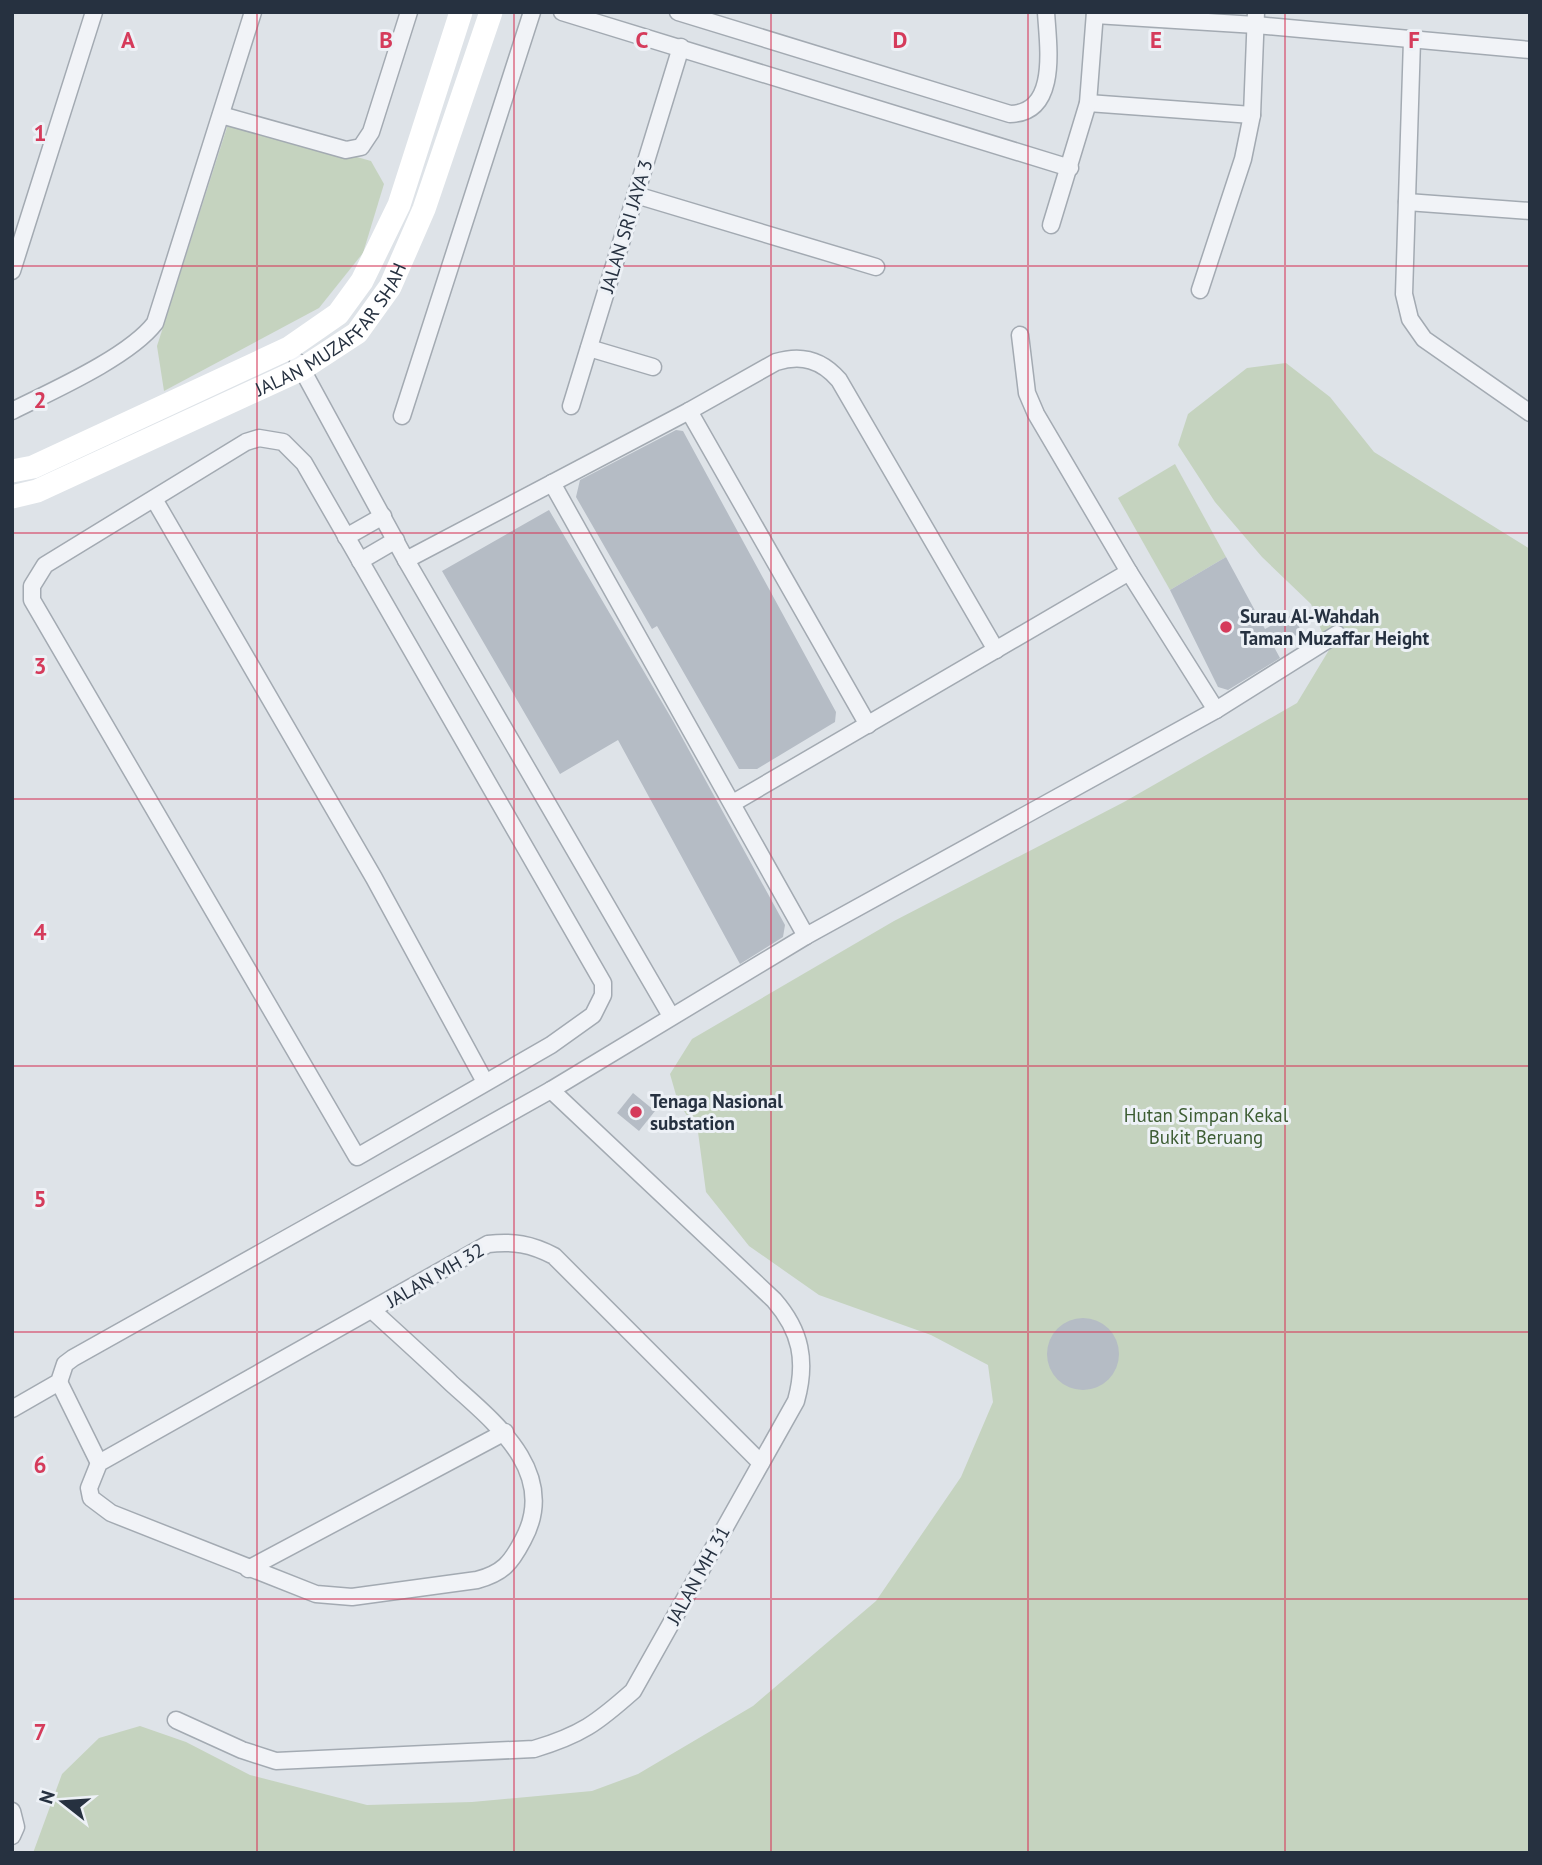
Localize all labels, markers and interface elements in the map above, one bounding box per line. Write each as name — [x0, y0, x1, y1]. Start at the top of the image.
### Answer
text: A — [121, 25, 135, 54]
text: B — [379, 25, 393, 54]
text: C — [636, 25, 649, 54]
text: D — [893, 25, 907, 54]
text: E — [1150, 25, 1162, 54]
text: F — [1408, 25, 1420, 54]
text: 1 — [33, 118, 47, 147]
street label: JALAN SRI JAYA 3 — [594, 157, 658, 296]
street label: JALAN MUZAFFAR SHAH — [250, 259, 411, 401]
text: 2 — [33, 385, 47, 414]
place label: Surau Al-Wahdah Taman Muzaffar Height — [1240, 604, 1429, 650]
marker: Surau Al-Wahdah Taman Muzaffar Height — [1218, 619, 1234, 635]
text: 3 — [33, 651, 47, 680]
text: 4 — [33, 917, 47, 946]
place label: Tenaga Nasional substation — [650, 1089, 783, 1135]
park label: Hutan Simpan Kekal Bukit Beruang — [1124, 1103, 1289, 1149]
marker: Tenaga Nasional substation — [628, 1104, 644, 1120]
text: 5 — [33, 1184, 47, 1213]
street label: JALAN MH 32 — [381, 1237, 488, 1313]
text: 6 — [33, 1450, 47, 1479]
street label: JALAN MH 31 — [661, 1521, 735, 1629]
text: 7 — [33, 1717, 47, 1746]
north arrow — [28, 1767, 98, 1837]
text: N — [33, 1788, 60, 1807]

